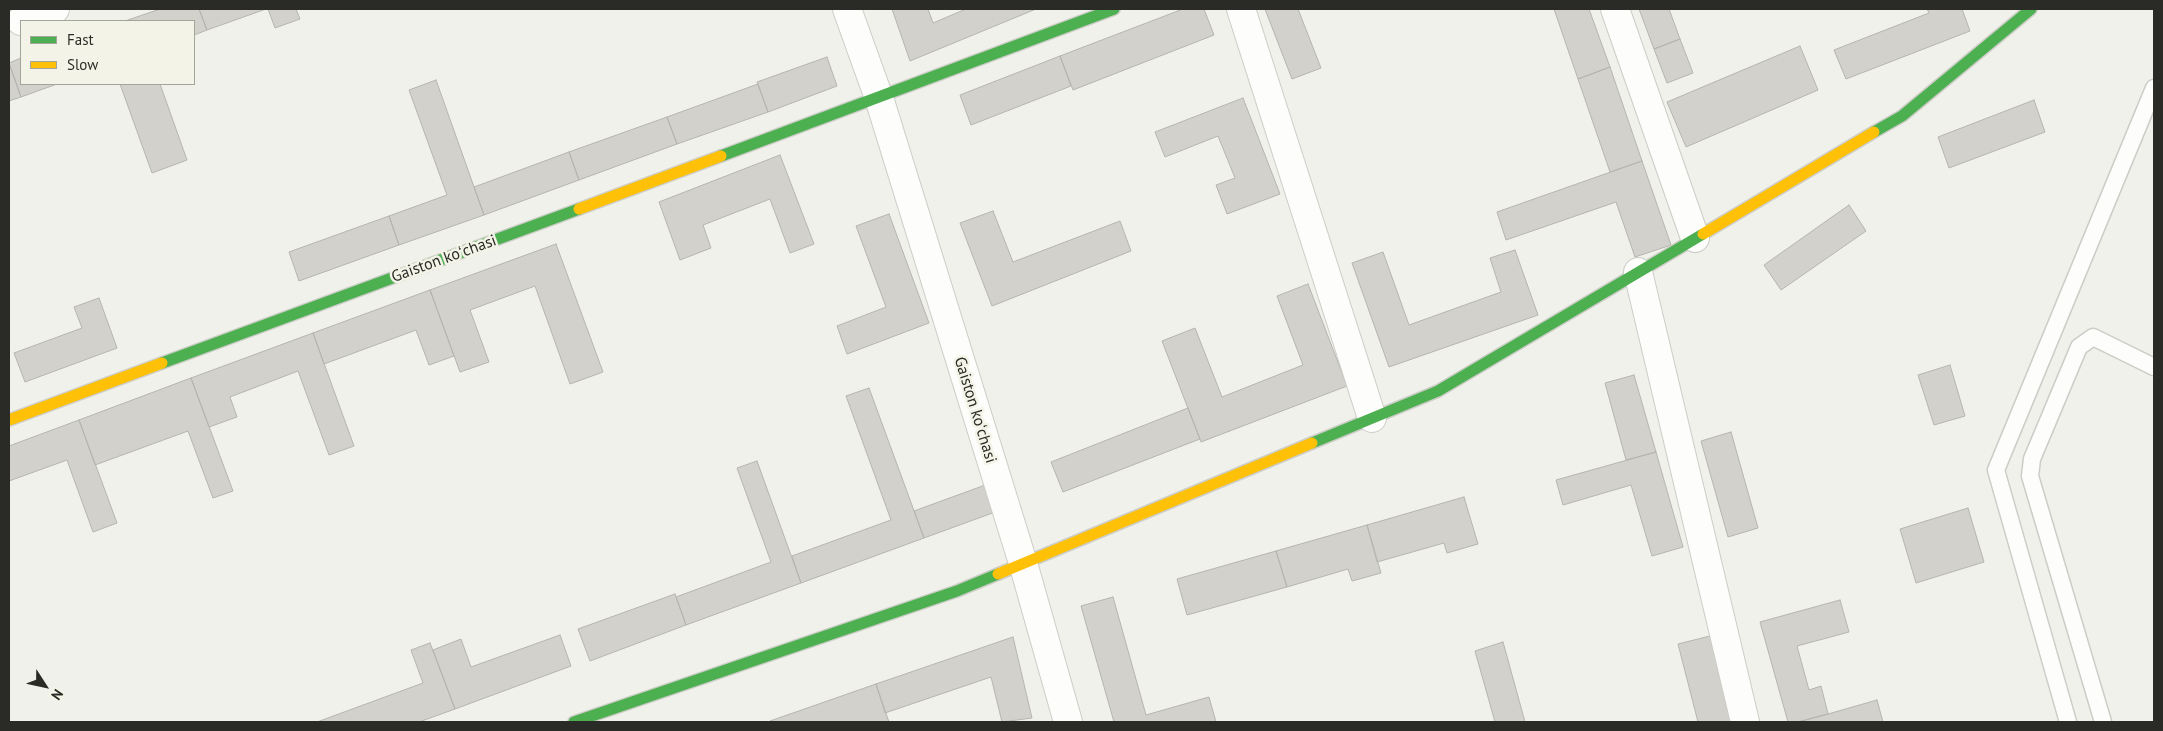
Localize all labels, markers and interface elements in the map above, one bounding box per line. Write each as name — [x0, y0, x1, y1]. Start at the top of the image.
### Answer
legend — [20, 20, 195, 85]
text: Fast — [67, 30, 94, 49]
text: Slow — [67, 55, 98, 74]
street label: Gaiston koʻchasi — [389, 231, 499, 287]
street label: Gaiston koʻchasi — [950, 355, 1000, 465]
north arrow — [20, 661, 70, 711]
text: N — [47, 686, 67, 704]

